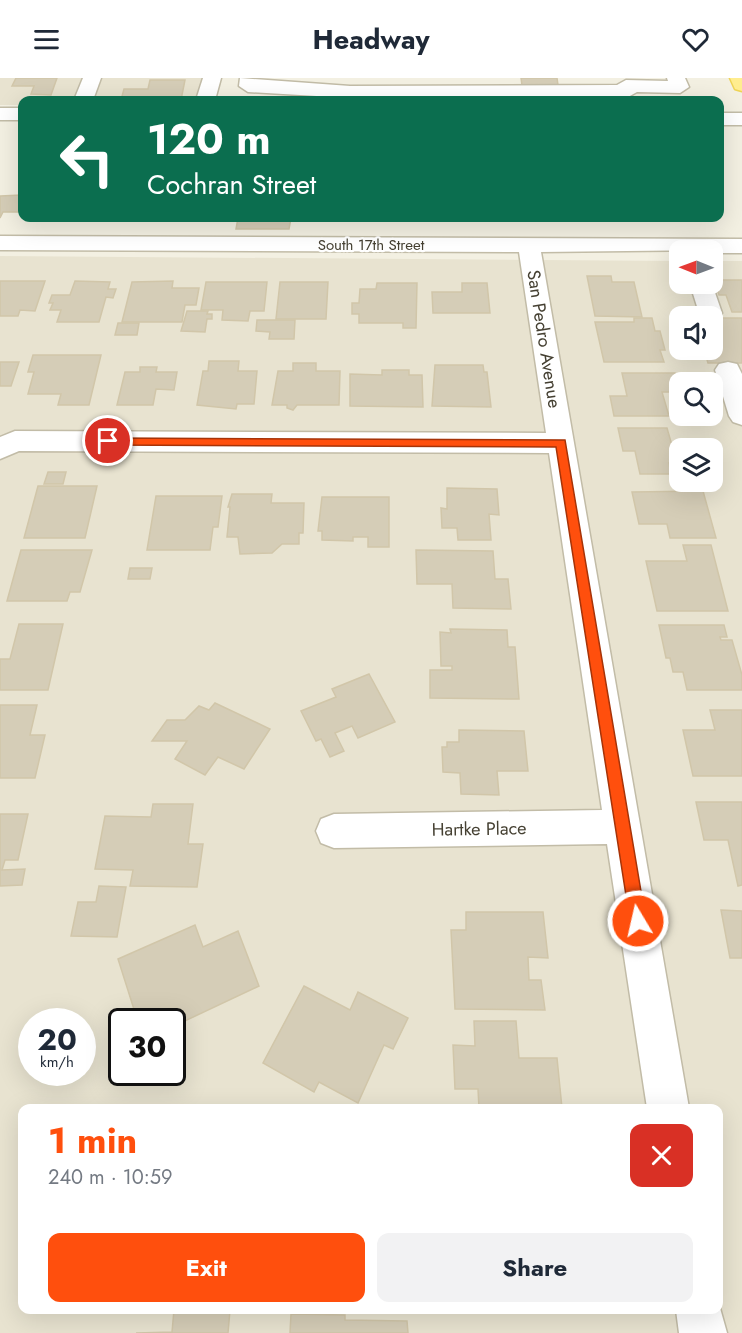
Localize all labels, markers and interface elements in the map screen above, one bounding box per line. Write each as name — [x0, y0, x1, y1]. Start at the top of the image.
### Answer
text: Headway — [313, 20, 429, 59]
icon: menu — [30, 23, 63, 56]
icon: heart — [679, 23, 712, 56]
text: 120 m — [147, 109, 271, 170]
icon: left — [48, 120, 126, 198]
text: Cochran Street — [147, 165, 316, 204]
street label: South 17th Street — [318, 234, 425, 256]
north arrow — [669, 240, 723, 294]
map controls — [669, 240, 723, 492]
street label: San Pedro Avenue — [520, 268, 568, 410]
button: sound — [669, 306, 723, 360]
button: search — [669, 372, 723, 426]
pin — [82, 415, 133, 466]
icon: arrive — [91, 424, 124, 457]
button: layers — [669, 438, 723, 492]
street label: Hartke Place — [431, 815, 527, 843]
position arrow — [606, 889, 670, 953]
speed limit sign: 30 — [108, 1008, 186, 1086]
text: 20 — [37, 1018, 77, 1061]
text: km/h — [40, 1051, 74, 1073]
text: 1 min — [48, 1114, 137, 1166]
button: close — [630, 1124, 693, 1187]
text: 240 m · 10:59 — [48, 1163, 172, 1192]
button: Exit — [48, 1233, 365, 1302]
button: Share — [377, 1233, 693, 1302]

